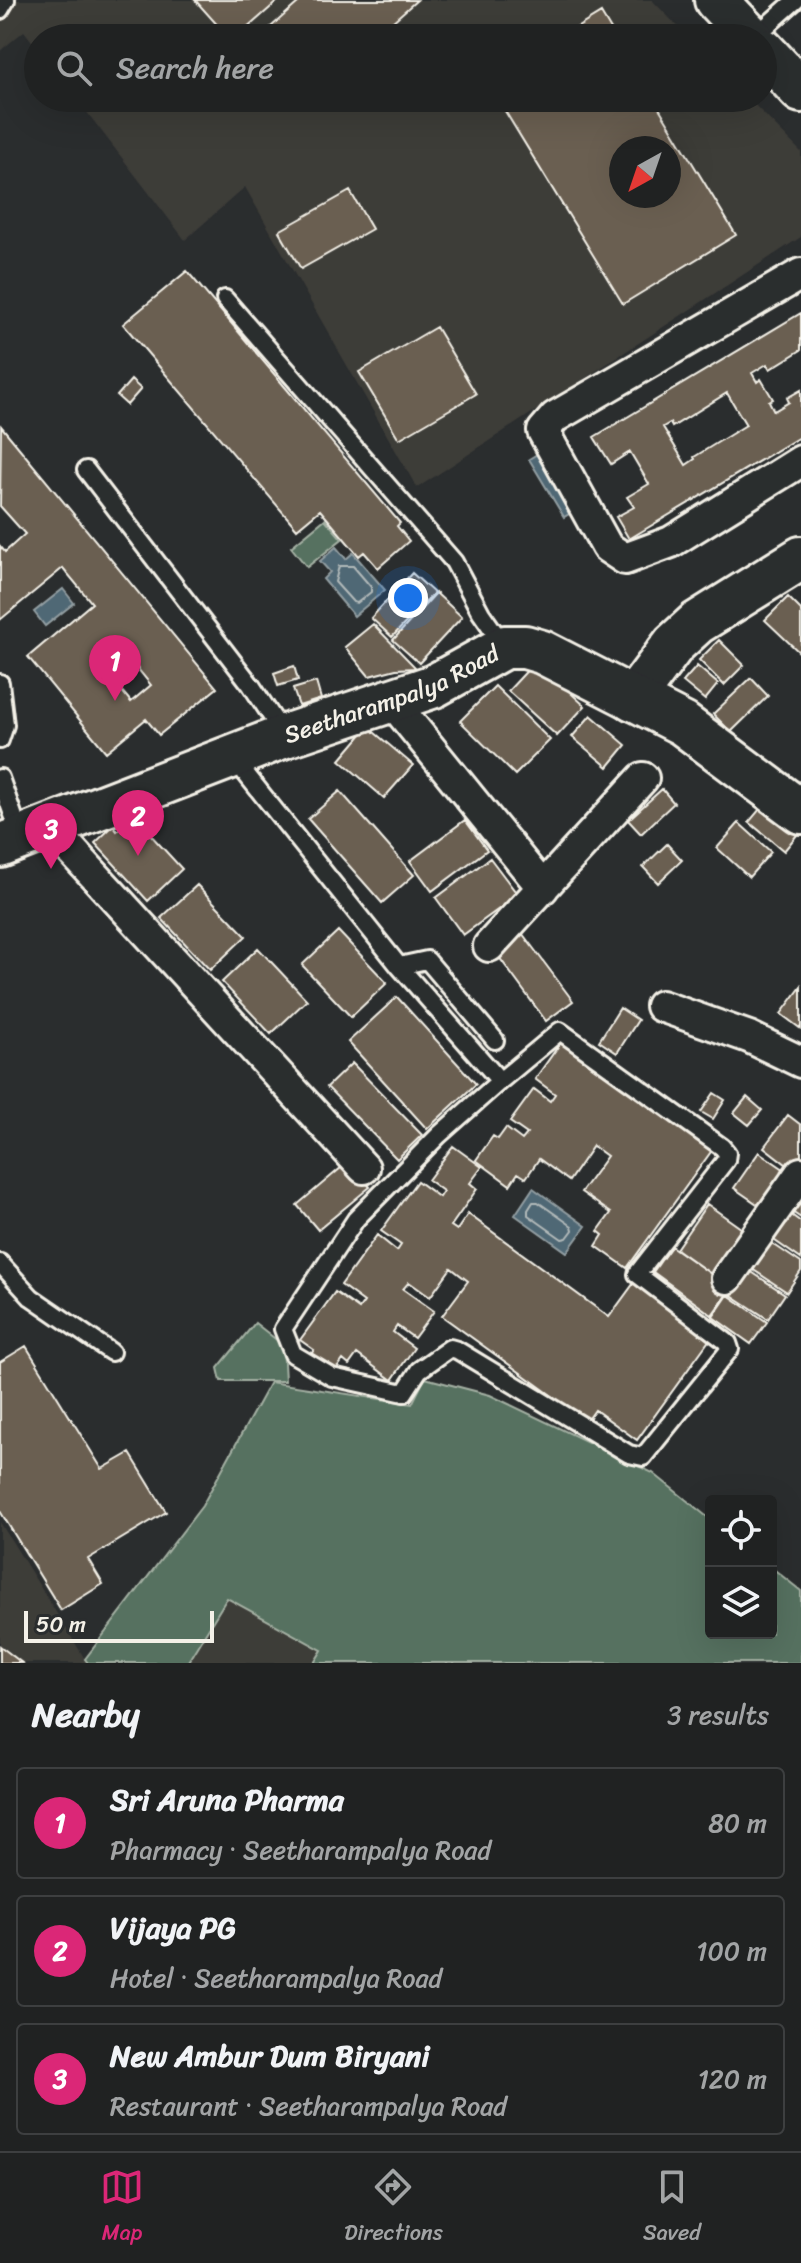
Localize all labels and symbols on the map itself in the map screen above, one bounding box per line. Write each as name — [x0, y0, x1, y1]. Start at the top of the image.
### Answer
north arrow — [609, 136, 681, 208]
your location — [388, 578, 428, 618]
street label: Seetharampalya Road — [278, 632, 508, 756]
pin: 1 — [89, 635, 141, 701]
pin: 2 — [112, 790, 164, 856]
pin: 3 — [25, 803, 77, 869]
scale bar — [24, 1607, 214, 1643]

